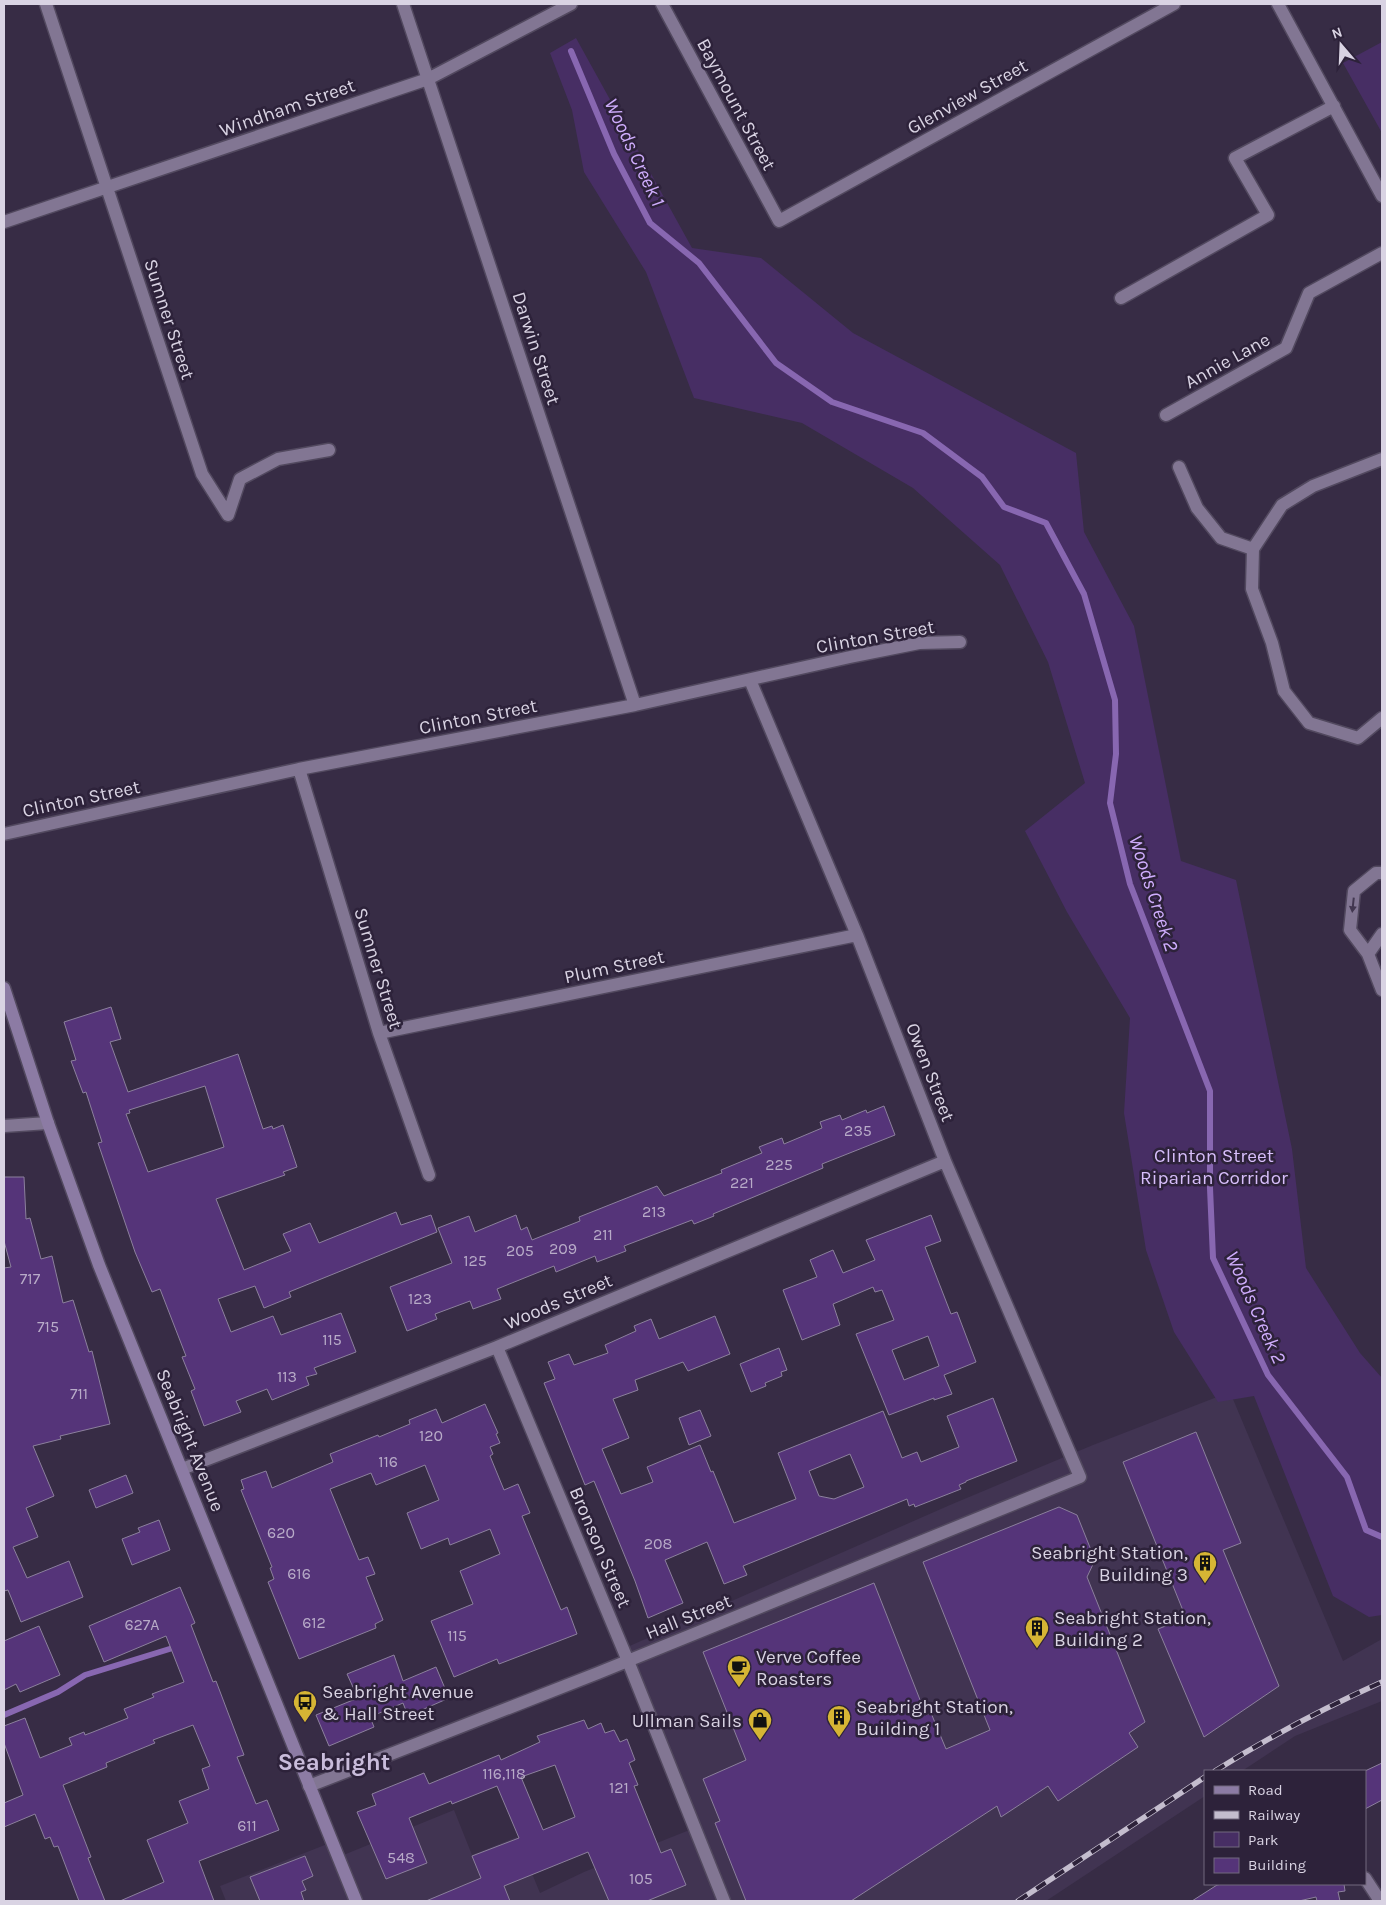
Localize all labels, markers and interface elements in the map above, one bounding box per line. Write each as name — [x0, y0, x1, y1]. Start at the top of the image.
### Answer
north arrow — [1316, 20, 1366, 70]
text: N — [1329, 24, 1344, 43]
street label: Baymount Street — [692, 35, 780, 174]
street label: Glenview Street — [903, 55, 1031, 139]
street label: Windham Street — [217, 74, 358, 141]
water label: Woods Creek 1 — [600, 95, 670, 210]
street label: Sumner Street — [139, 256, 199, 382]
street label: Darwin Street — [507, 289, 565, 408]
street label: Annie Lane — [1181, 328, 1274, 393]
street label: Clinton Street — [814, 616, 936, 658]
street label: Clinton Street — [417, 695, 539, 739]
street label: Clinton Street — [20, 776, 142, 822]
water label: Woods Creek 2 — [1124, 832, 1183, 955]
one-way arrow — [1349, 898, 1357, 914]
street label: Sumner Street — [349, 905, 407, 1032]
street label: Plum Street — [562, 946, 666, 988]
street label: Owen Street — [901, 1020, 959, 1125]
house number: 235 — [844, 1121, 872, 1140]
park label: Clinton Street Riparian Corridor — [1140, 1145, 1288, 1189]
house number: 225 — [765, 1155, 793, 1174]
house number: 221 — [730, 1173, 754, 1192]
house number: 213 — [642, 1202, 666, 1221]
house number: 211 — [593, 1225, 613, 1244]
house number: 209 — [549, 1239, 577, 1258]
house number: 205 — [506, 1241, 534, 1260]
water label: Woods Creek 2 — [1220, 1247, 1291, 1368]
house number: 125 — [463, 1251, 487, 1270]
house number: 717 — [20, 1269, 41, 1288]
street label: Woods Street — [501, 1269, 616, 1335]
house number: 123 — [408, 1289, 432, 1308]
house number: 715 — [37, 1317, 59, 1336]
house number: 115 — [322, 1330, 342, 1349]
street label: Seabright Avenue — [151, 1366, 229, 1515]
house number: 113 — [277, 1367, 297, 1386]
house number: 711 — [70, 1384, 88, 1403]
house number: 120 — [419, 1426, 443, 1445]
house number: 116 — [378, 1452, 398, 1471]
street label: Bronson Street — [565, 1484, 635, 1611]
house number: 620 — [267, 1523, 295, 1542]
house number: 208 — [644, 1534, 672, 1553]
place label: Seabright Station, Building 3 — [1031, 1542, 1188, 1586]
building icon: Seabright Station, Building 3 — [1192, 1550, 1218, 1584]
house number: 616 — [287, 1564, 311, 1583]
street label: Hall Street — [642, 1590, 734, 1644]
place label: Seabright Station, Building 2 — [1054, 1607, 1211, 1651]
house number: 612 — [302, 1613, 326, 1632]
house number: 627A — [124, 1615, 160, 1634]
building icon: Seabright Station, Building 2 — [1024, 1615, 1050, 1649]
house number: 115 — [447, 1626, 467, 1645]
place label: Verve Coffee Roasters — [756, 1646, 861, 1690]
cafe icon: Verve Coffee Roasters — [726, 1654, 752, 1688]
place label: Seabright Avenue & Hall Street — [322, 1681, 474, 1725]
bus stop icon: Seabright Avenue & Hall Street — [292, 1689, 318, 1723]
place label: Seabright Station, Building 1 — [856, 1696, 1013, 1740]
building icon: Seabright Station, Building 1 — [826, 1704, 852, 1738]
shop icon: Ullman Sails — [747, 1707, 773, 1741]
place label: Ullman Sails — [632, 1710, 742, 1732]
district label: Seabright — [278, 1748, 390, 1776]
house number: 116,118 — [482, 1764, 526, 1783]
legend — [1204, 1770, 1366, 1885]
house number: 121 — [609, 1778, 629, 1797]
text: Road — [1248, 1781, 1283, 1799]
text: Railway — [1248, 1806, 1300, 1824]
house number: 611 — [237, 1816, 257, 1835]
text: Park — [1248, 1831, 1278, 1849]
house number: 548 — [387, 1848, 415, 1867]
text: Building — [1248, 1856, 1306, 1874]
house number: 105 — [629, 1869, 653, 1888]

